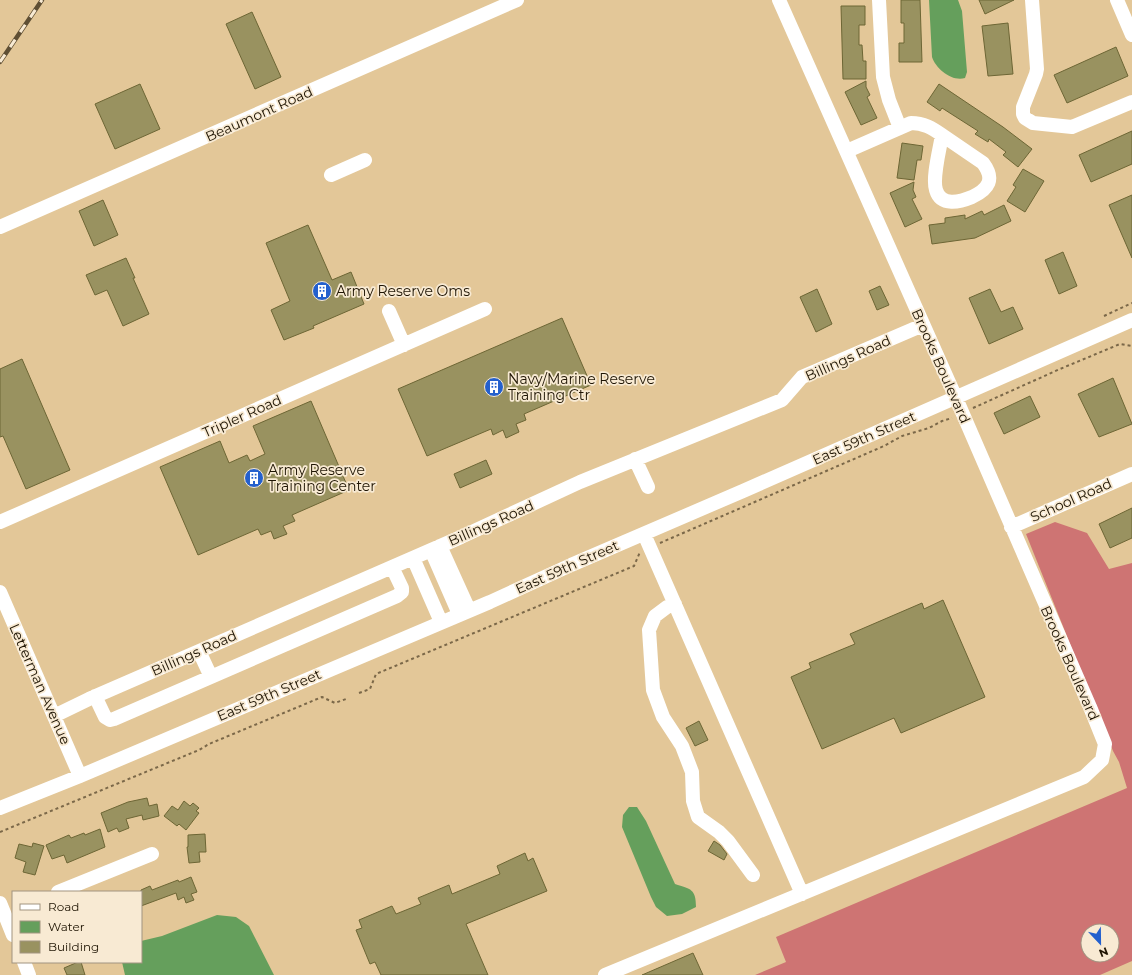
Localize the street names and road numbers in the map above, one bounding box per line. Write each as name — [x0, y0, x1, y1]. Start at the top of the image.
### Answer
street label: Beaumont Road — [203, 82, 315, 146]
street label: Brooks Boulevard — [908, 306, 974, 426]
street label: Billings Road — [802, 331, 894, 385]
street label: Tripler Road — [200, 391, 284, 441]
street label: East 59th Street — [809, 407, 919, 469]
street label: School Road — [1027, 474, 1115, 526]
street label: Billings Road — [445, 496, 537, 550]
street label: East 59th Street — [512, 536, 622, 598]
street label: Brooks Boulevard — [1037, 603, 1103, 723]
street label: Letterman Avenue — [5, 621, 75, 747]
street label: Billings Road — [148, 626, 240, 680]
street label: East 59th Street — [214, 665, 324, 725]

